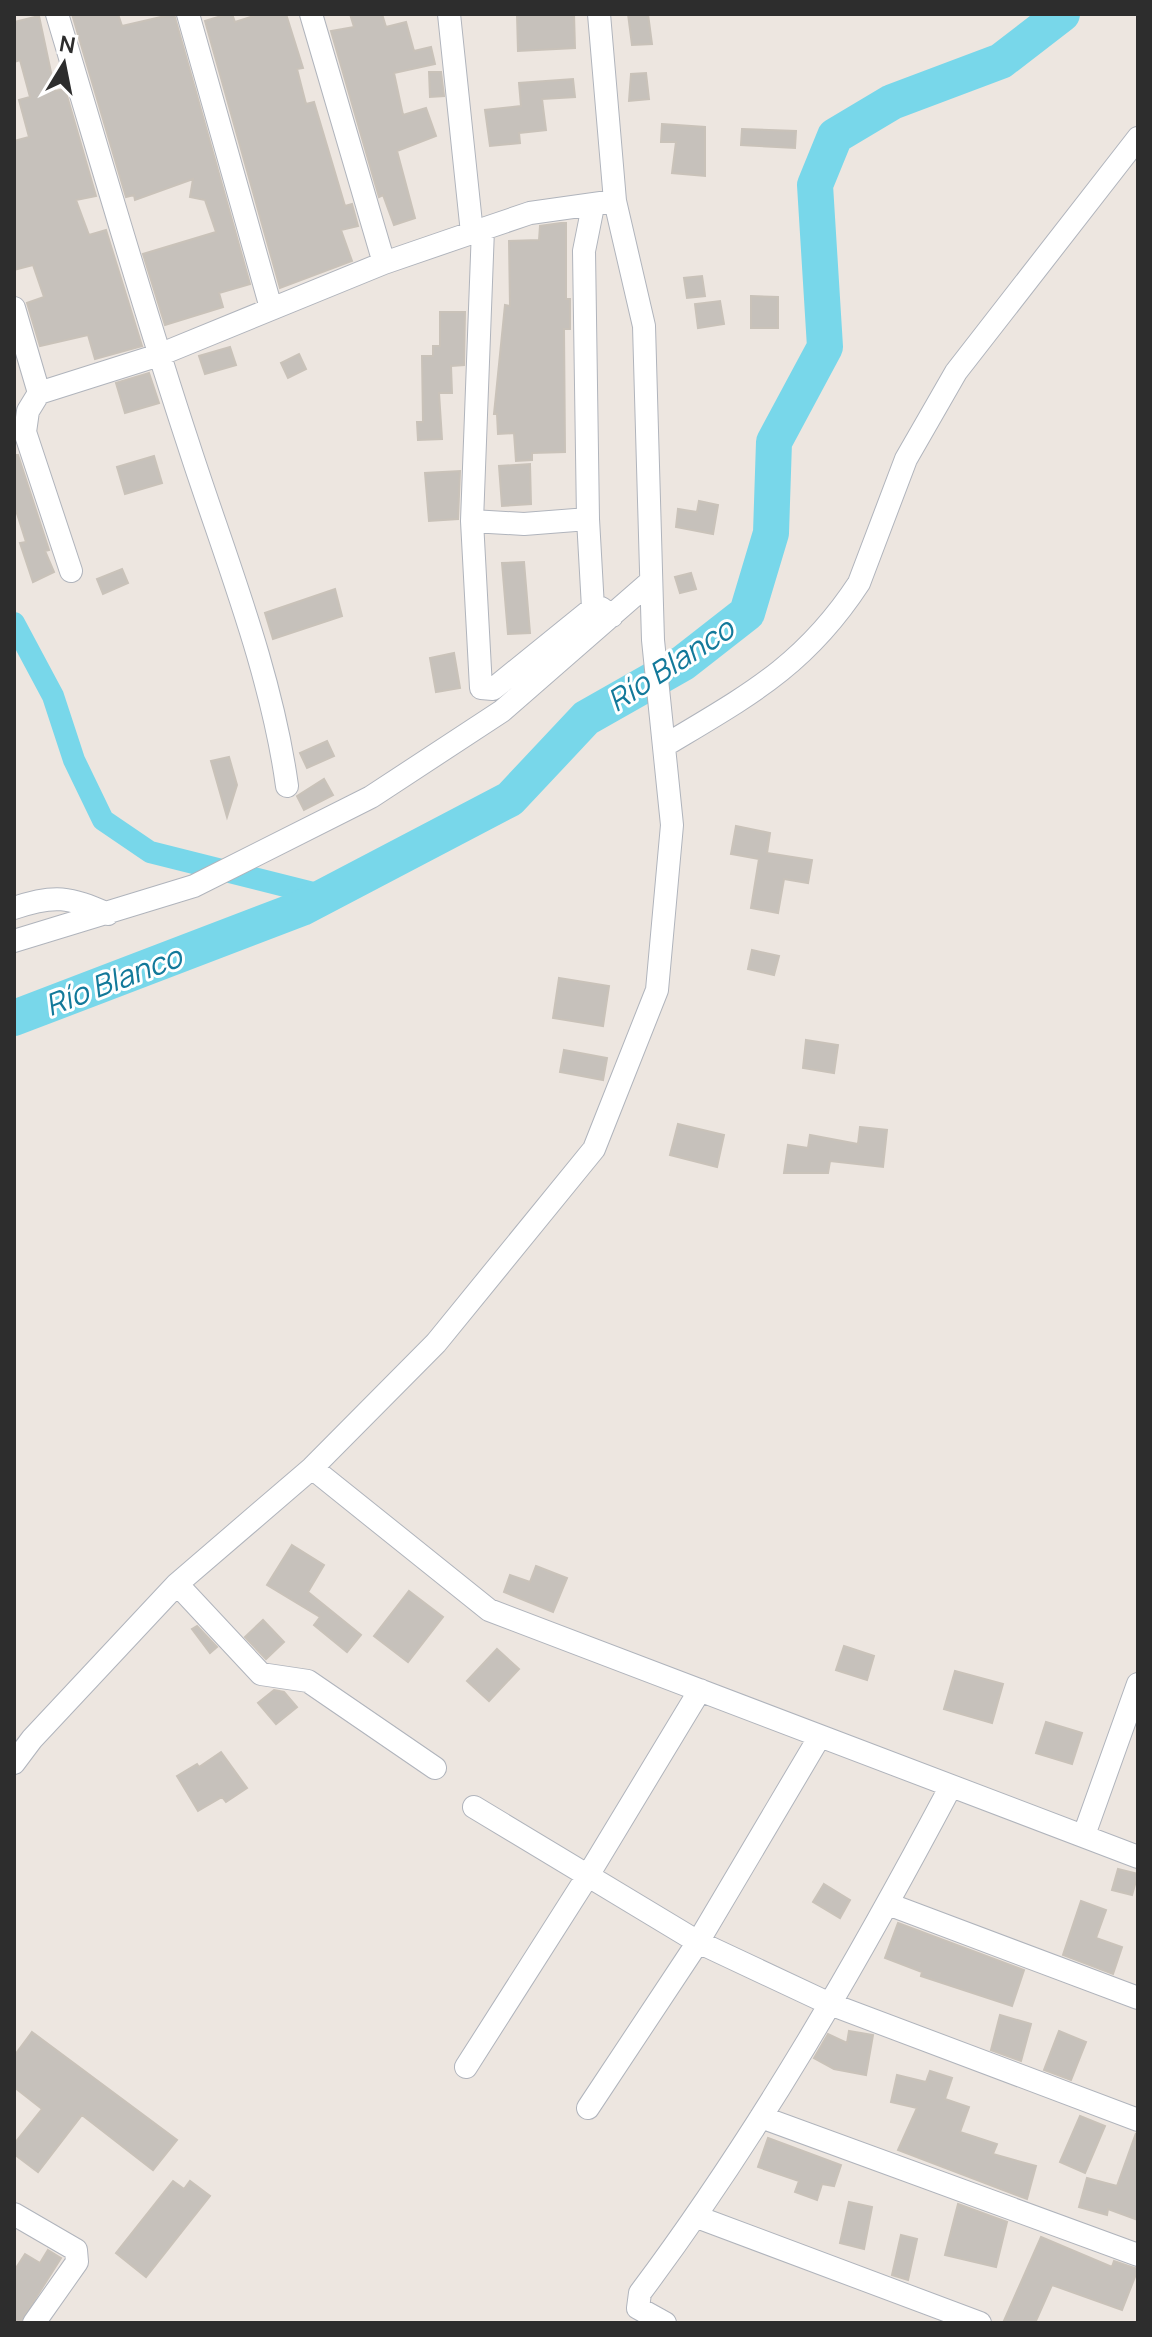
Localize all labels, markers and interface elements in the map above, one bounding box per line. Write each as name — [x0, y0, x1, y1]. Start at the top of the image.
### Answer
north arrow — [24, 24, 104, 104]
text: N — [57, 28, 78, 60]
water label: Río Blanco — [599, 607, 743, 720]
water label: Río Blanco — [39, 934, 189, 1025]

